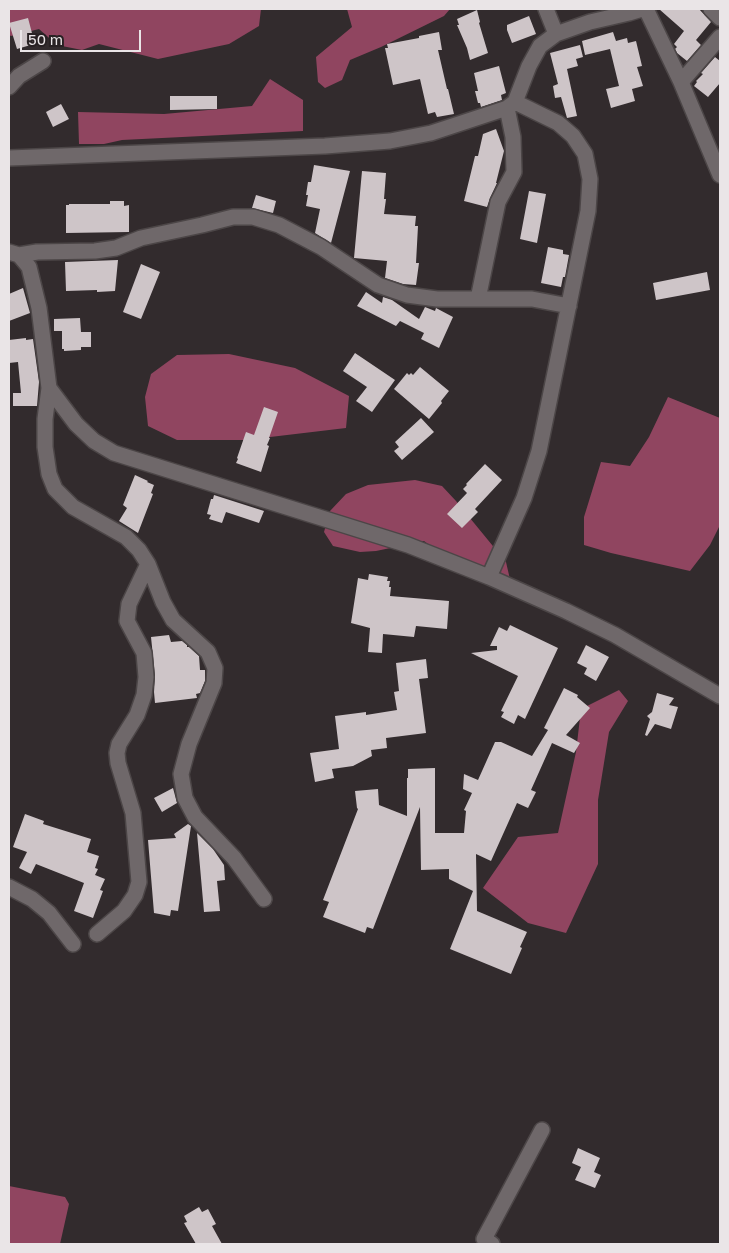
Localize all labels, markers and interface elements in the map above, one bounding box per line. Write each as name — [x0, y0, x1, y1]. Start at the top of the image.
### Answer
scale bar — [22, 20, 144, 52]
text: 50 m — [28, 30, 63, 48]

